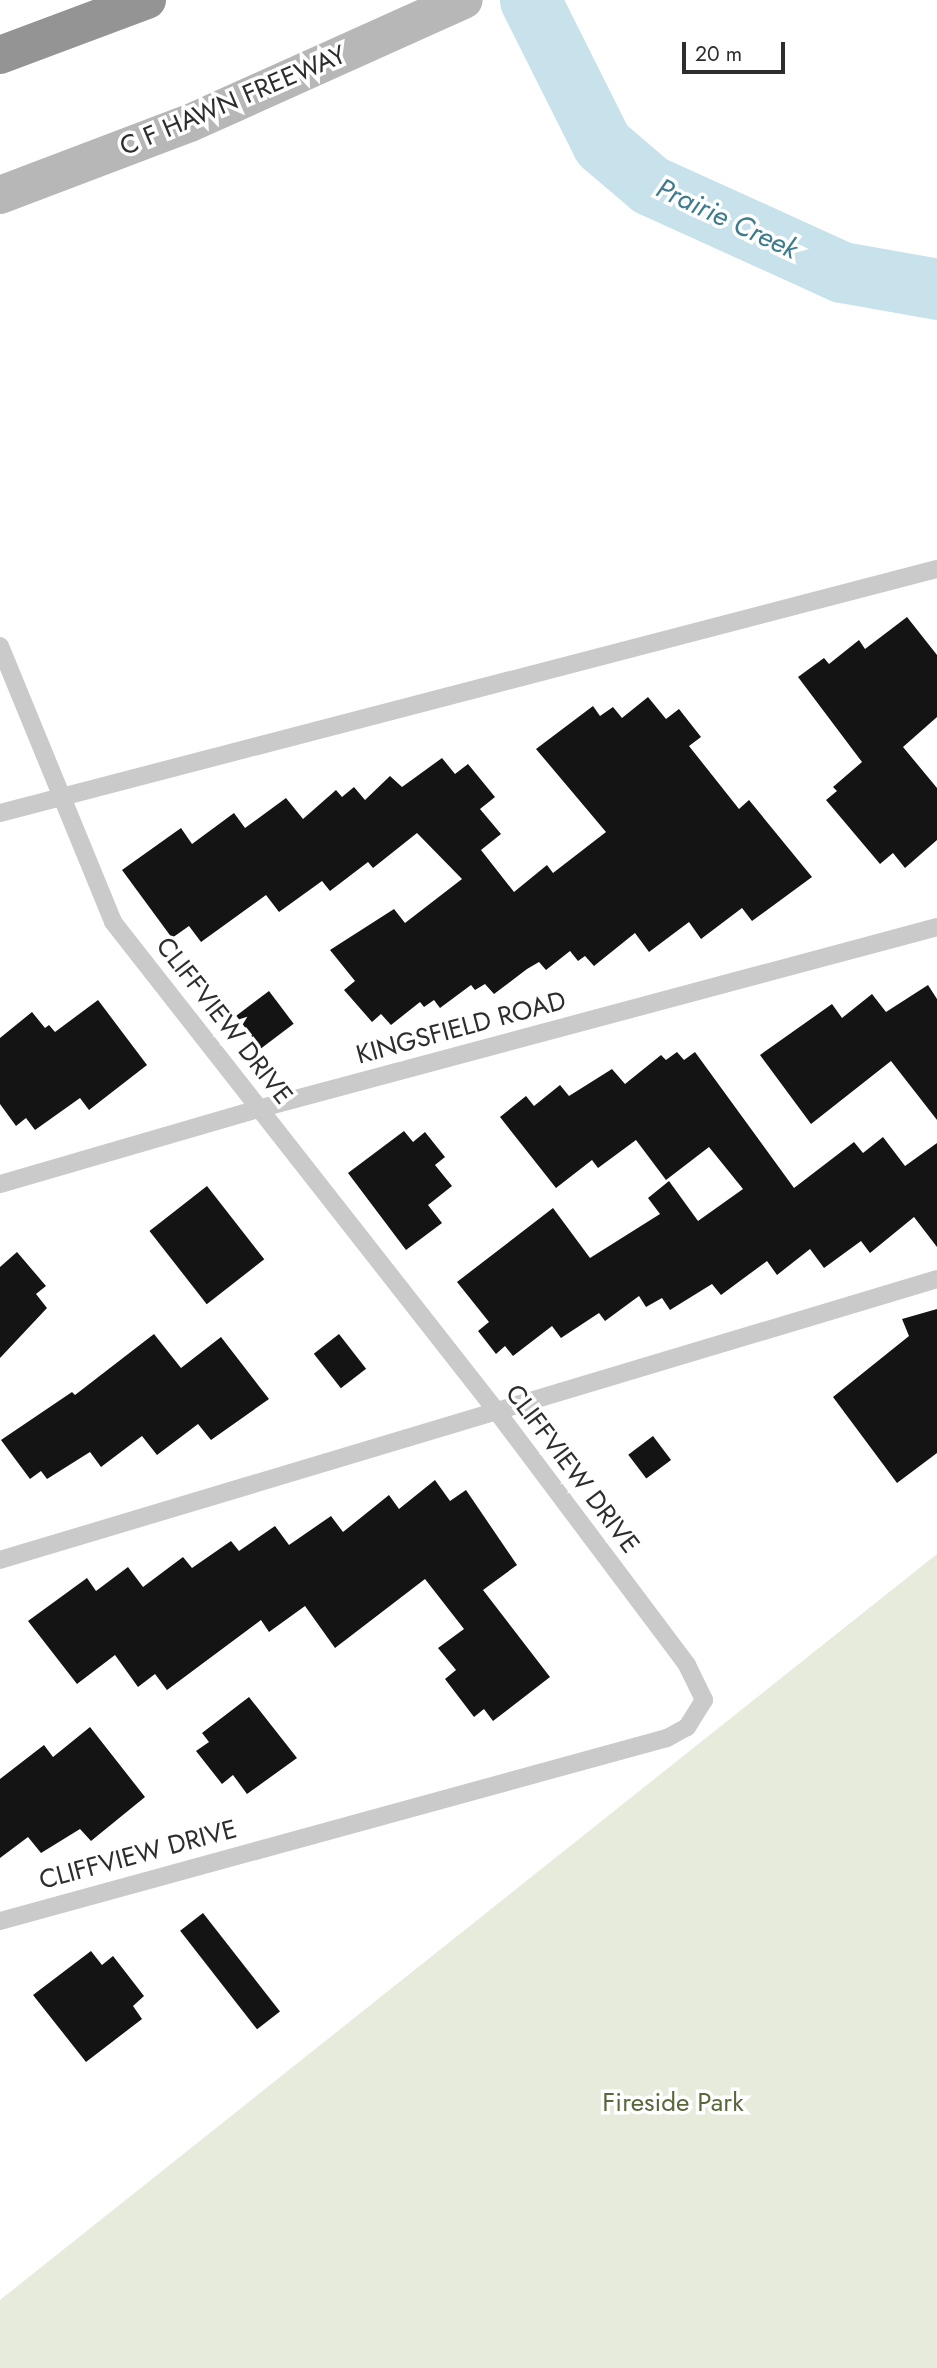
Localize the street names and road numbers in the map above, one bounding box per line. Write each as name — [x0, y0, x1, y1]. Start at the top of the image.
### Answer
street label: C F HAWN FREEWAY — [115, 39, 351, 163]
street label: CLIFFVIEW DRIVE — [149, 931, 299, 1111]
street label: KINGSFIELD ROAD — [353, 985, 569, 1071]
street label: CLIFFVIEW DRIVE — [498, 1378, 646, 1560]
street label: CLIFFVIEW DRIVE — [36, 1814, 240, 1896]

